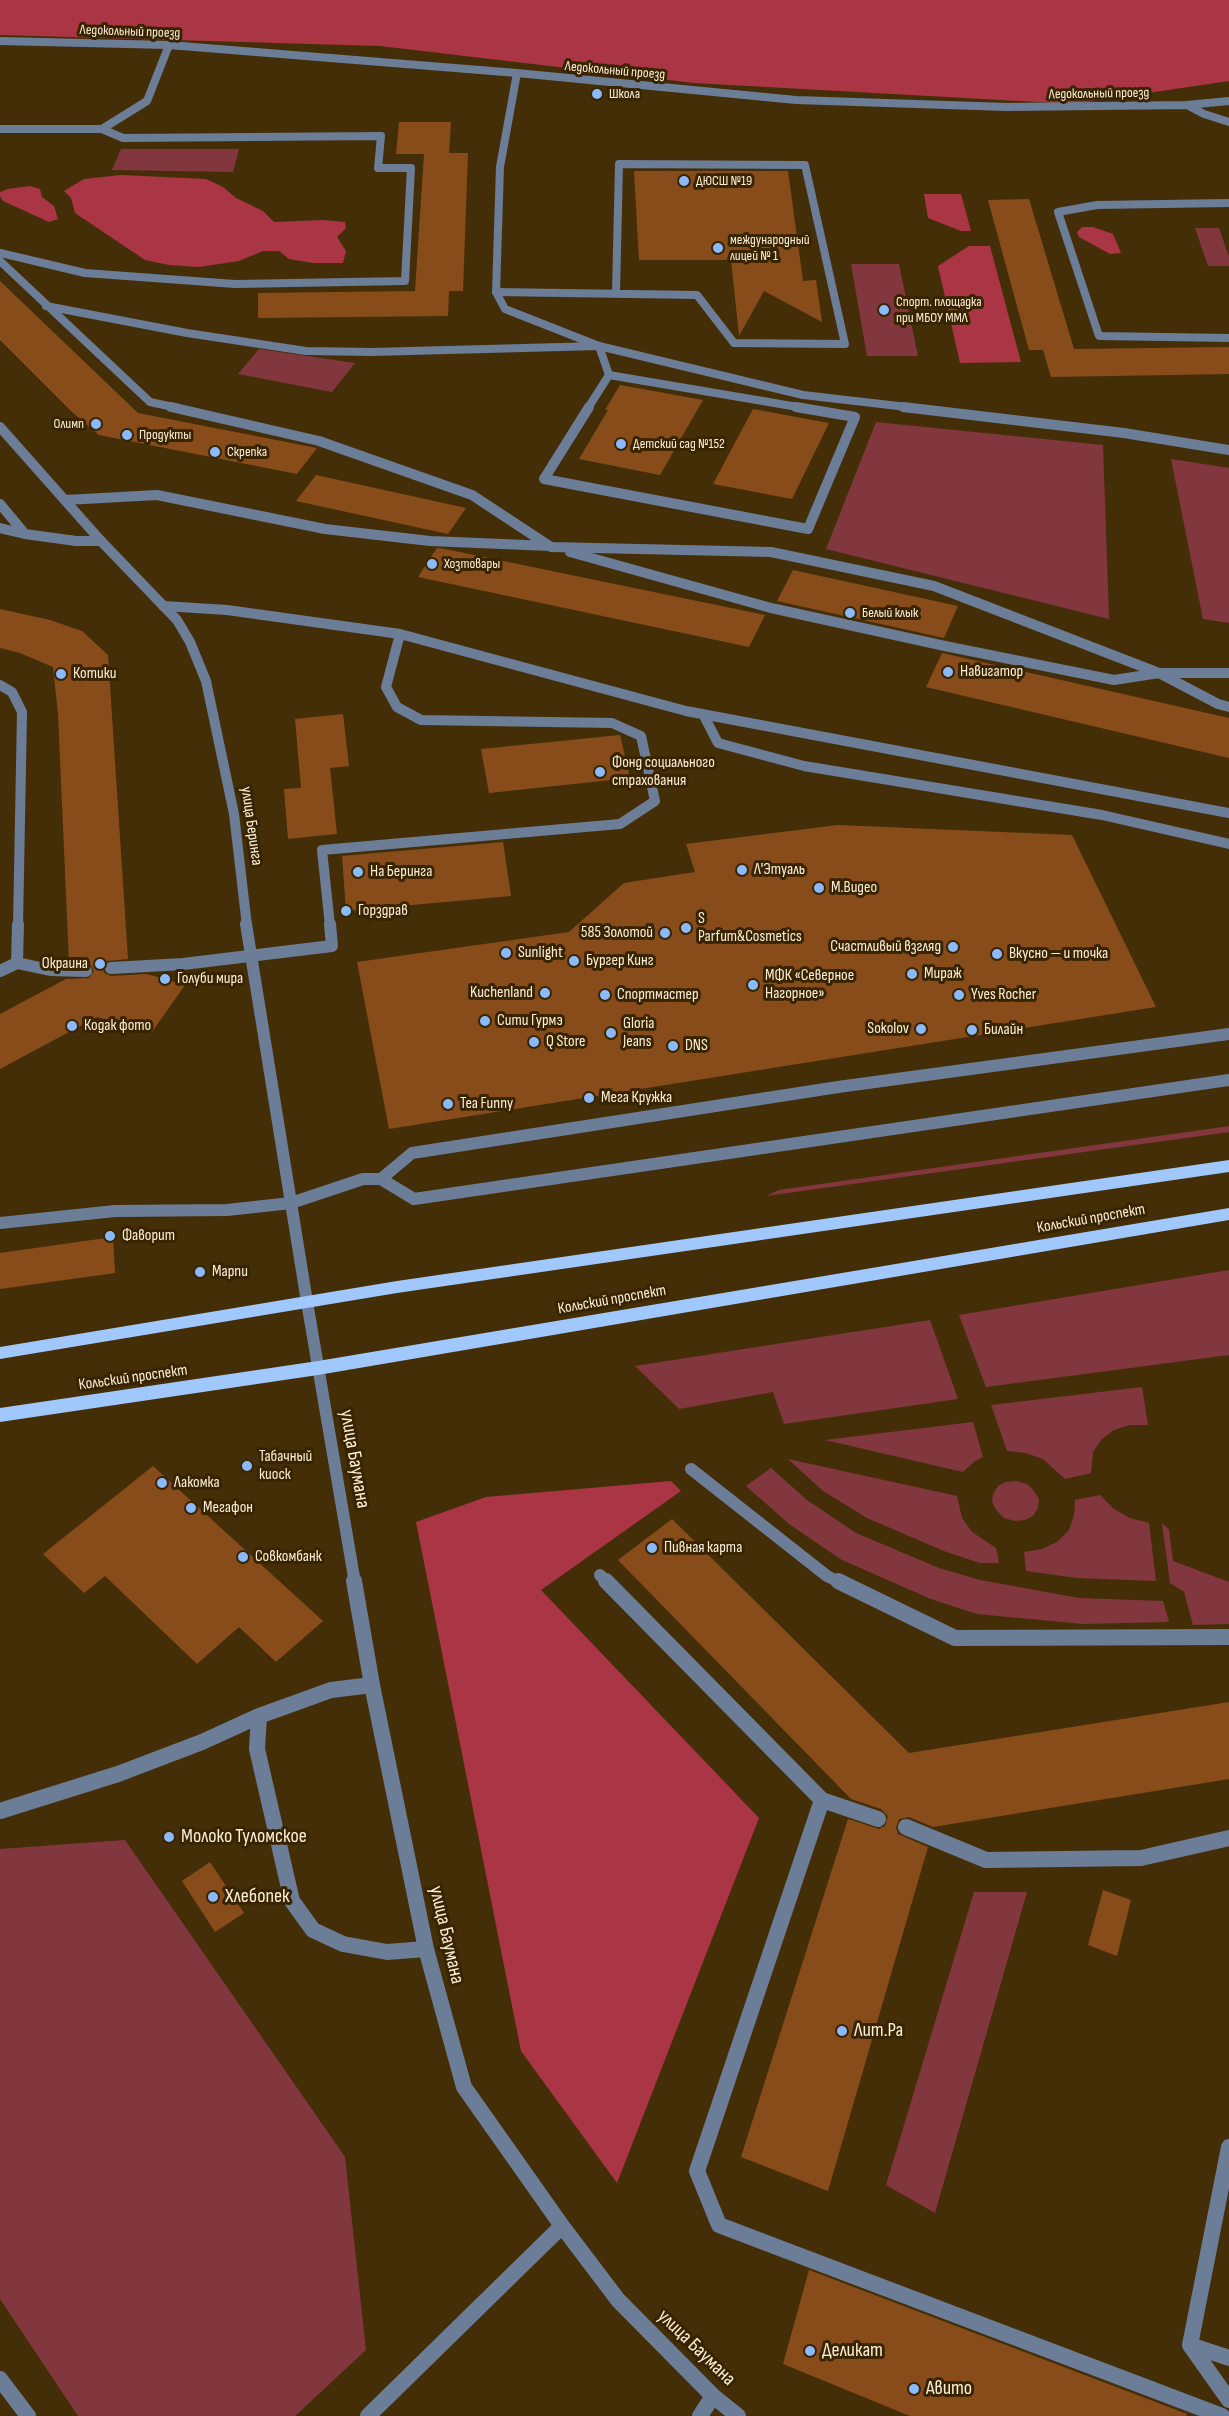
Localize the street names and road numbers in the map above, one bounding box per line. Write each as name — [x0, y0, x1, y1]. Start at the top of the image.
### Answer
street label: Ледокольный проезд — [79, 22, 181, 42]
street label: Ледокольный проезд — [564, 58, 666, 84]
street label: Ледокольный проезд — [1049, 85, 1149, 103]
street label: улица Беринга — [236, 785, 266, 867]
street label: Кольский проспект — [1035, 1200, 1147, 1238]
street label: Кольский проспект — [556, 1281, 668, 1319]
street label: Кольский проспект — [77, 1361, 189, 1395]
street label: улица Баумана — [334, 1408, 374, 1510]
street label: улица Баумана — [423, 1884, 469, 1986]
street label: улица Баумана — [652, 2305, 740, 2391]

